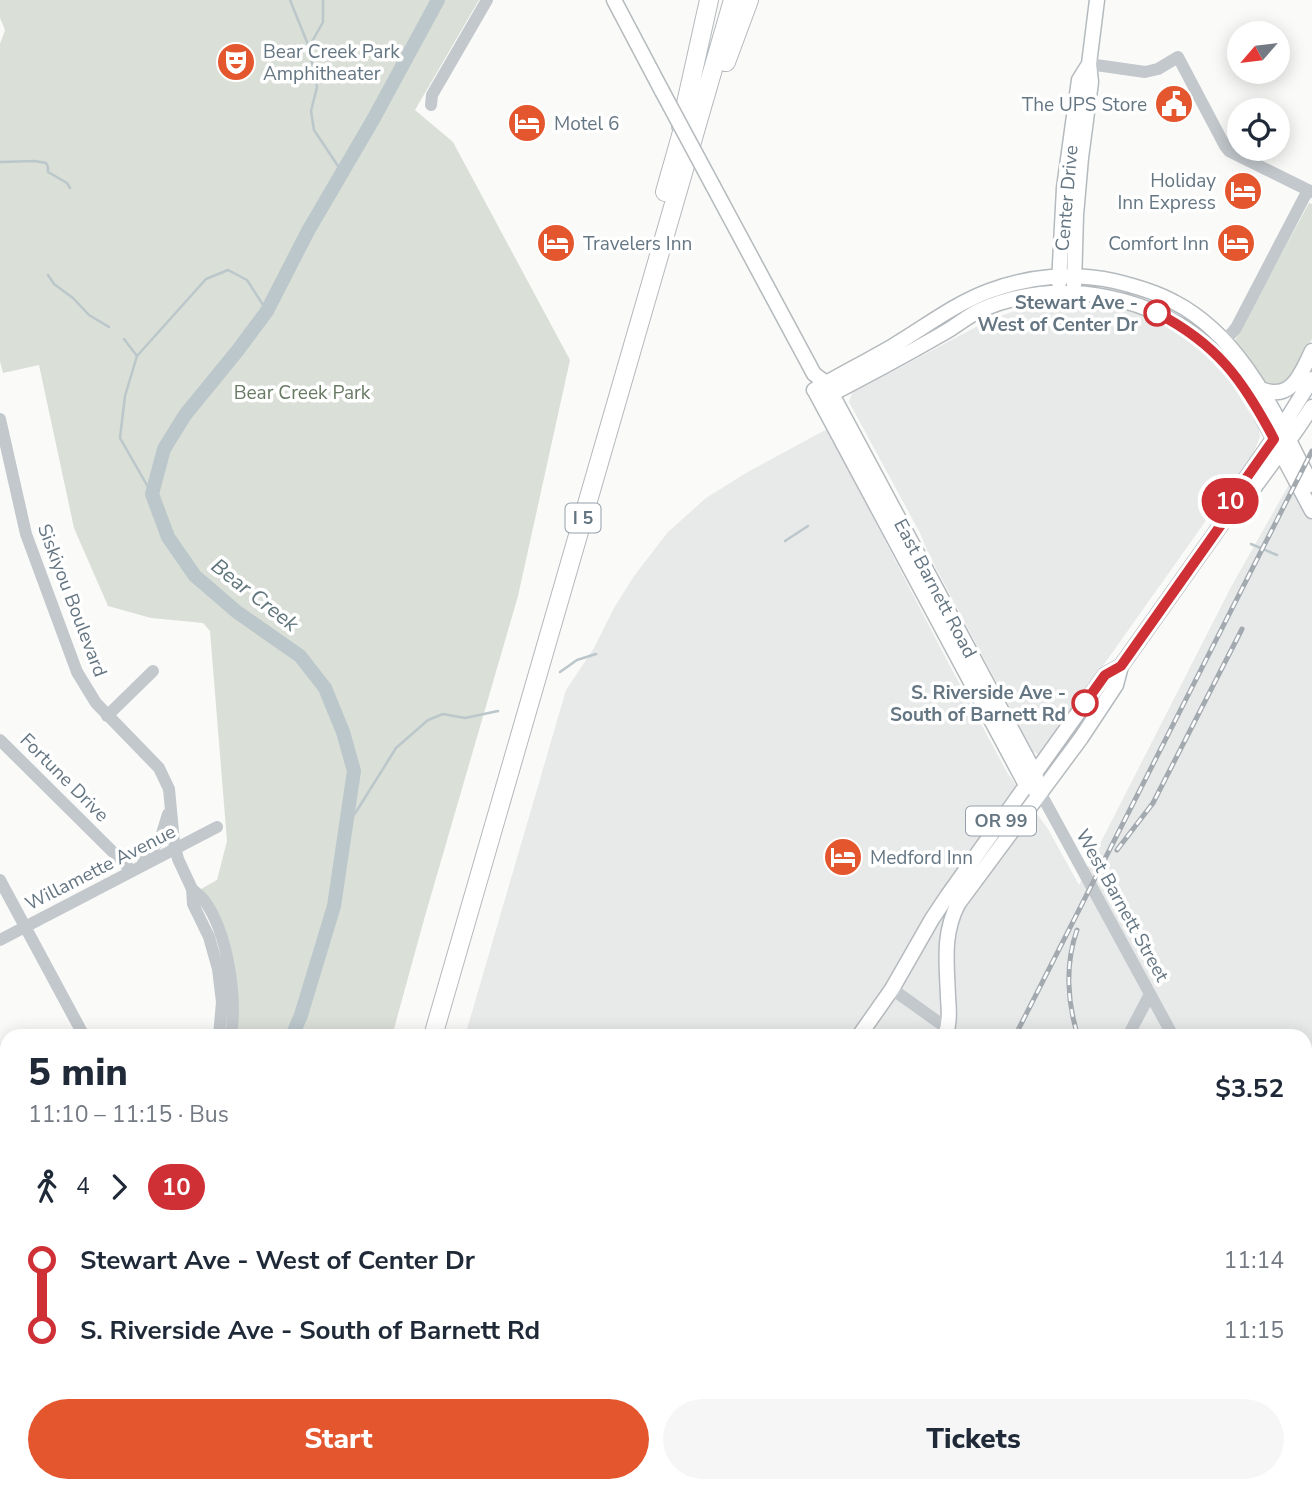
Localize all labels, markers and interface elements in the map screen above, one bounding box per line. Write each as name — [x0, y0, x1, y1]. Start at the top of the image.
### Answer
north arrow — [1227, 21, 1290, 84]
map controls — [1227, 21, 1290, 161]
place label: Bear Creek Park Amphitheater — [263, 39, 400, 87]
theatre icon: Bear Creek Park Amphitheater — [215, 41, 257, 83]
public building icon: The UPS Store — [1153, 83, 1195, 125]
place label: The UPS Store — [1022, 92, 1147, 118]
button: locate — [1227, 98, 1290, 161]
hotel icon: Motel 6 — [506, 102, 548, 144]
place label: Motel 6 — [554, 111, 619, 137]
street label: Center Drive — [1049, 144, 1085, 252]
place label: Holiday Inn Express — [1117, 168, 1216, 216]
hotel icon: Holiday Inn Express — [1222, 170, 1264, 212]
hotel icon: Travelers Inn — [535, 222, 577, 264]
hotel icon: Comfort Inn — [1215, 222, 1257, 264]
place label: Travelers Inn — [583, 231, 692, 257]
place label: Comfort Inn — [1108, 231, 1209, 257]
place label: Stewart Ave - West of Center Dr — [978, 290, 1139, 338]
marker: Stewart Ave - West of Center Dr — [1144, 300, 1170, 326]
park label: Bear Creek Park — [234, 380, 371, 406]
line badge: 10 — [1198, 478, 1262, 524]
text: 10 — [1216, 485, 1244, 517]
road number: I 5 — [566, 504, 600, 532]
street label: East Barnett Road — [887, 514, 983, 663]
street label: Siskiyou Boulevard — [31, 520, 113, 681]
water label: Bear Creek — [205, 552, 305, 638]
place label: S. Riverside Ave - South of Barnett Rd — [890, 680, 1066, 728]
marker: S. Riverside Ave - South of Barnett Rd — [1072, 690, 1098, 716]
street label: Fortune Drive — [14, 727, 115, 828]
road number: OR 99 — [966, 806, 1036, 836]
street label: Willamette Avenue — [21, 819, 180, 917]
street label: West Barnett Street — [1069, 824, 1175, 987]
hotel icon: Medford Inn — [822, 836, 864, 878]
place label: Medford Inn — [870, 845, 973, 871]
text: 5 min — [28, 1047, 128, 1098]
text: $3.52 — [1215, 1071, 1284, 1106]
text: 11:10 – 11:15 · Bus — [28, 1099, 229, 1130]
icon: walk — [28, 1168, 66, 1206]
icon: forward — [100, 1168, 138, 1206]
text: 4 — [76, 1171, 90, 1202]
text: 10 — [162, 1171, 191, 1203]
text: Stewart Ave - West of Center Dr — [80, 1243, 475, 1278]
text: 11:14 — [1224, 1245, 1284, 1276]
text: S. Riverside Ave - South of Barnett Rd — [80, 1313, 540, 1348]
text: 11:15 — [1224, 1315, 1284, 1346]
button: Start — [28, 1399, 649, 1479]
button: Tickets — [663, 1399, 1284, 1479]

